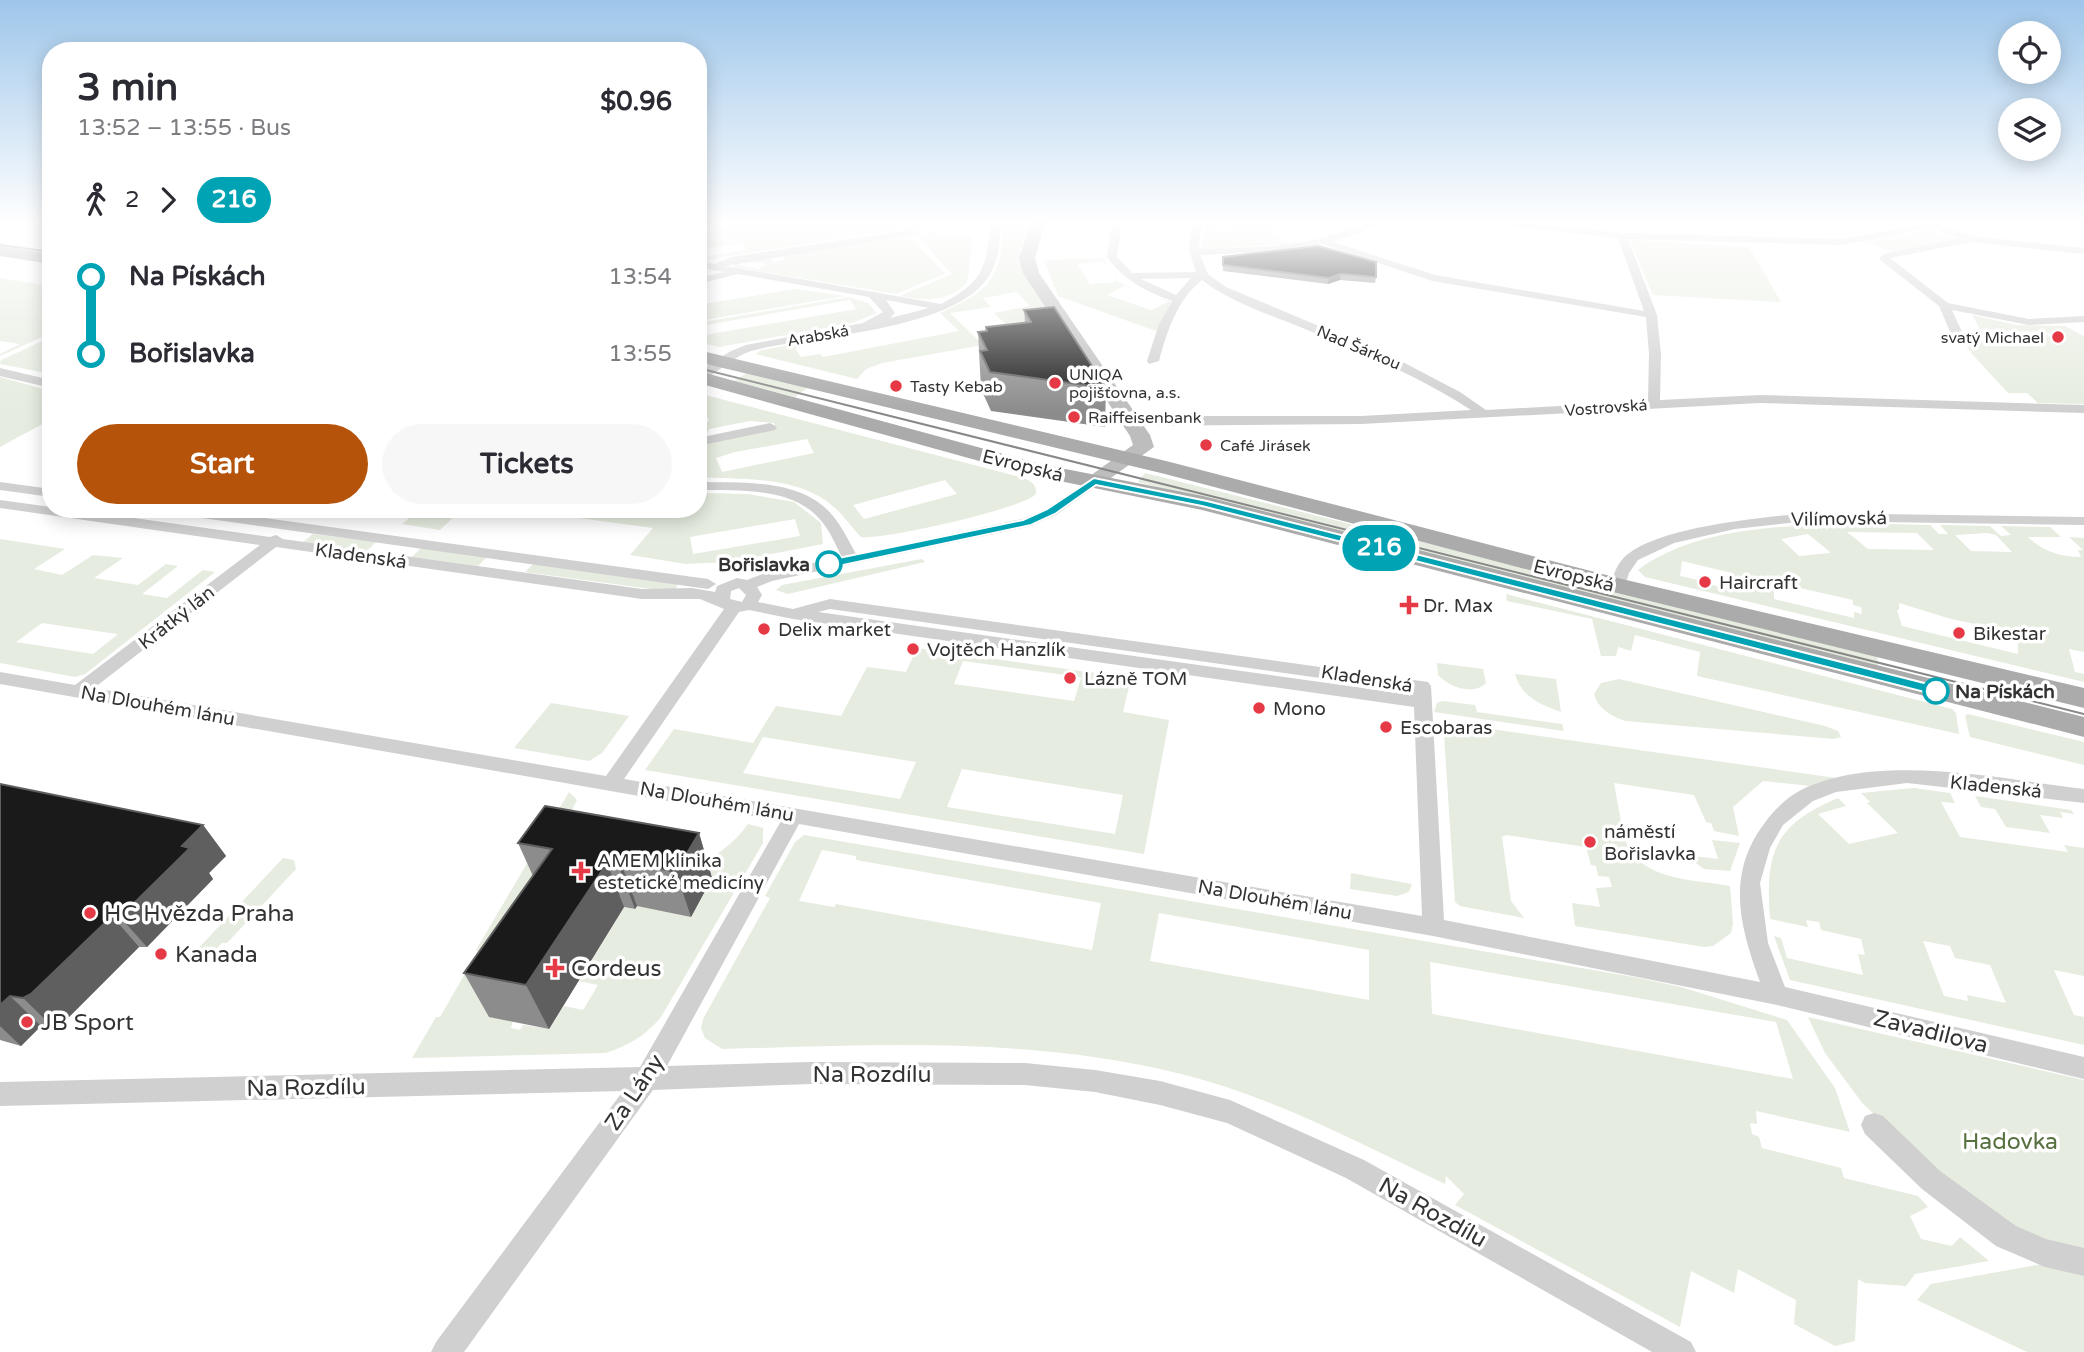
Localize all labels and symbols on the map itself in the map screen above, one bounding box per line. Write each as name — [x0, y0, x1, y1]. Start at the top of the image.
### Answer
street label: Arabská — [786, 321, 851, 351]
street label: Nad Šárkou — [1314, 321, 1404, 375]
place label: svatý Michael — [1941, 328, 2044, 348]
marker: svatý Michael — [2050, 329, 2066, 345]
place label: UNIQA pojišťovna, a.s. — [1069, 365, 1181, 403]
marker: UNIQA pojišťovna, a.s. — [1047, 375, 1063, 391]
place label: Tasty Kebab — [910, 377, 1003, 397]
marker: Tasty Kebab — [888, 378, 904, 394]
street label: Vostrovská — [1564, 395, 1648, 421]
place label: Raiffeisenbank — [1088, 408, 1202, 428]
marker: Raiffeisenbank — [1066, 409, 1082, 425]
place label: Café Jirásek — [1220, 436, 1311, 456]
marker: Café Jirásek — [1198, 437, 1214, 453]
street label: Evropská — [980, 445, 1065, 487]
street label: Vilímovská — [1791, 507, 1887, 531]
line badge: 216 — [1339, 525, 1419, 571]
street label: Kladenská — [314, 539, 408, 573]
marker: Bořislavka — [816, 551, 842, 577]
place label: Bořislavka — [718, 554, 810, 576]
street label: Evropská — [1531, 555, 1616, 597]
place label: Haircraft — [1719, 572, 1798, 594]
marker: Haircraft — [1697, 574, 1713, 590]
street label: Krátký lán — [134, 581, 219, 654]
place label: Dr. Max — [1423, 595, 1493, 617]
marker: Dr. Max — [1401, 597, 1417, 613]
place label: Delix market — [778, 619, 891, 641]
marker: Delix market — [756, 621, 772, 637]
place label: Bikestar — [1973, 623, 2047, 645]
marker: Bikestar — [1951, 625, 1967, 641]
place label: Vojtěch Hanzlík — [927, 639, 1066, 661]
marker: Vojtěch Hanzlík — [905, 641, 921, 657]
street label: Kladenská — [1319, 661, 1414, 697]
place label: Lázně TOM — [1084, 668, 1187, 690]
marker: Lázně TOM — [1062, 670, 1078, 686]
marker: Na Pískách — [1923, 678, 1949, 704]
place label: Na Pískách — [1955, 681, 2055, 703]
street label: Na Dlouhém lánu — [79, 682, 237, 730]
place label: Mono — [1273, 698, 1326, 720]
marker: Mono — [1251, 700, 1267, 716]
place label: Escobaras — [1400, 717, 1492, 739]
marker: Escobaras — [1378, 719, 1394, 735]
street label: Kladenská — [1949, 771, 2043, 803]
street label: Na Dlouhém lánu — [638, 778, 796, 826]
place label: náměstí Bořislavka — [1604, 821, 1696, 865]
marker: náměstí Bořislavka — [1582, 834, 1598, 850]
place label: AMEM klinika estetické medicíny — [597, 850, 764, 894]
marker: AMEM klinika estetické medicíny — [571, 861, 591, 881]
street label: Na Dlouhém lánu — [1196, 876, 1354, 924]
place label: HC Hvězda Praha — [104, 900, 294, 928]
marker: HC Hvězda Praha — [82, 905, 98, 921]
place label: Kanada — [175, 941, 258, 969]
marker: Kanada — [153, 946, 169, 962]
place label: Cordeus — [571, 955, 662, 983]
marker: Cordeus — [545, 958, 565, 978]
street label: Zavadilova — [1871, 1004, 1991, 1060]
place label: JB Sport — [41, 1009, 134, 1037]
marker: JB Sport — [19, 1014, 35, 1030]
street label: Za Lány — [599, 1049, 670, 1136]
street label: Na Rozdílu — [812, 1061, 932, 1089]
street label: Na Rozdílu — [246, 1073, 366, 1103]
park label: Hadovka — [1962, 1128, 2058, 1156]
street label: Na Rozdílu — [1374, 1172, 1491, 1254]

